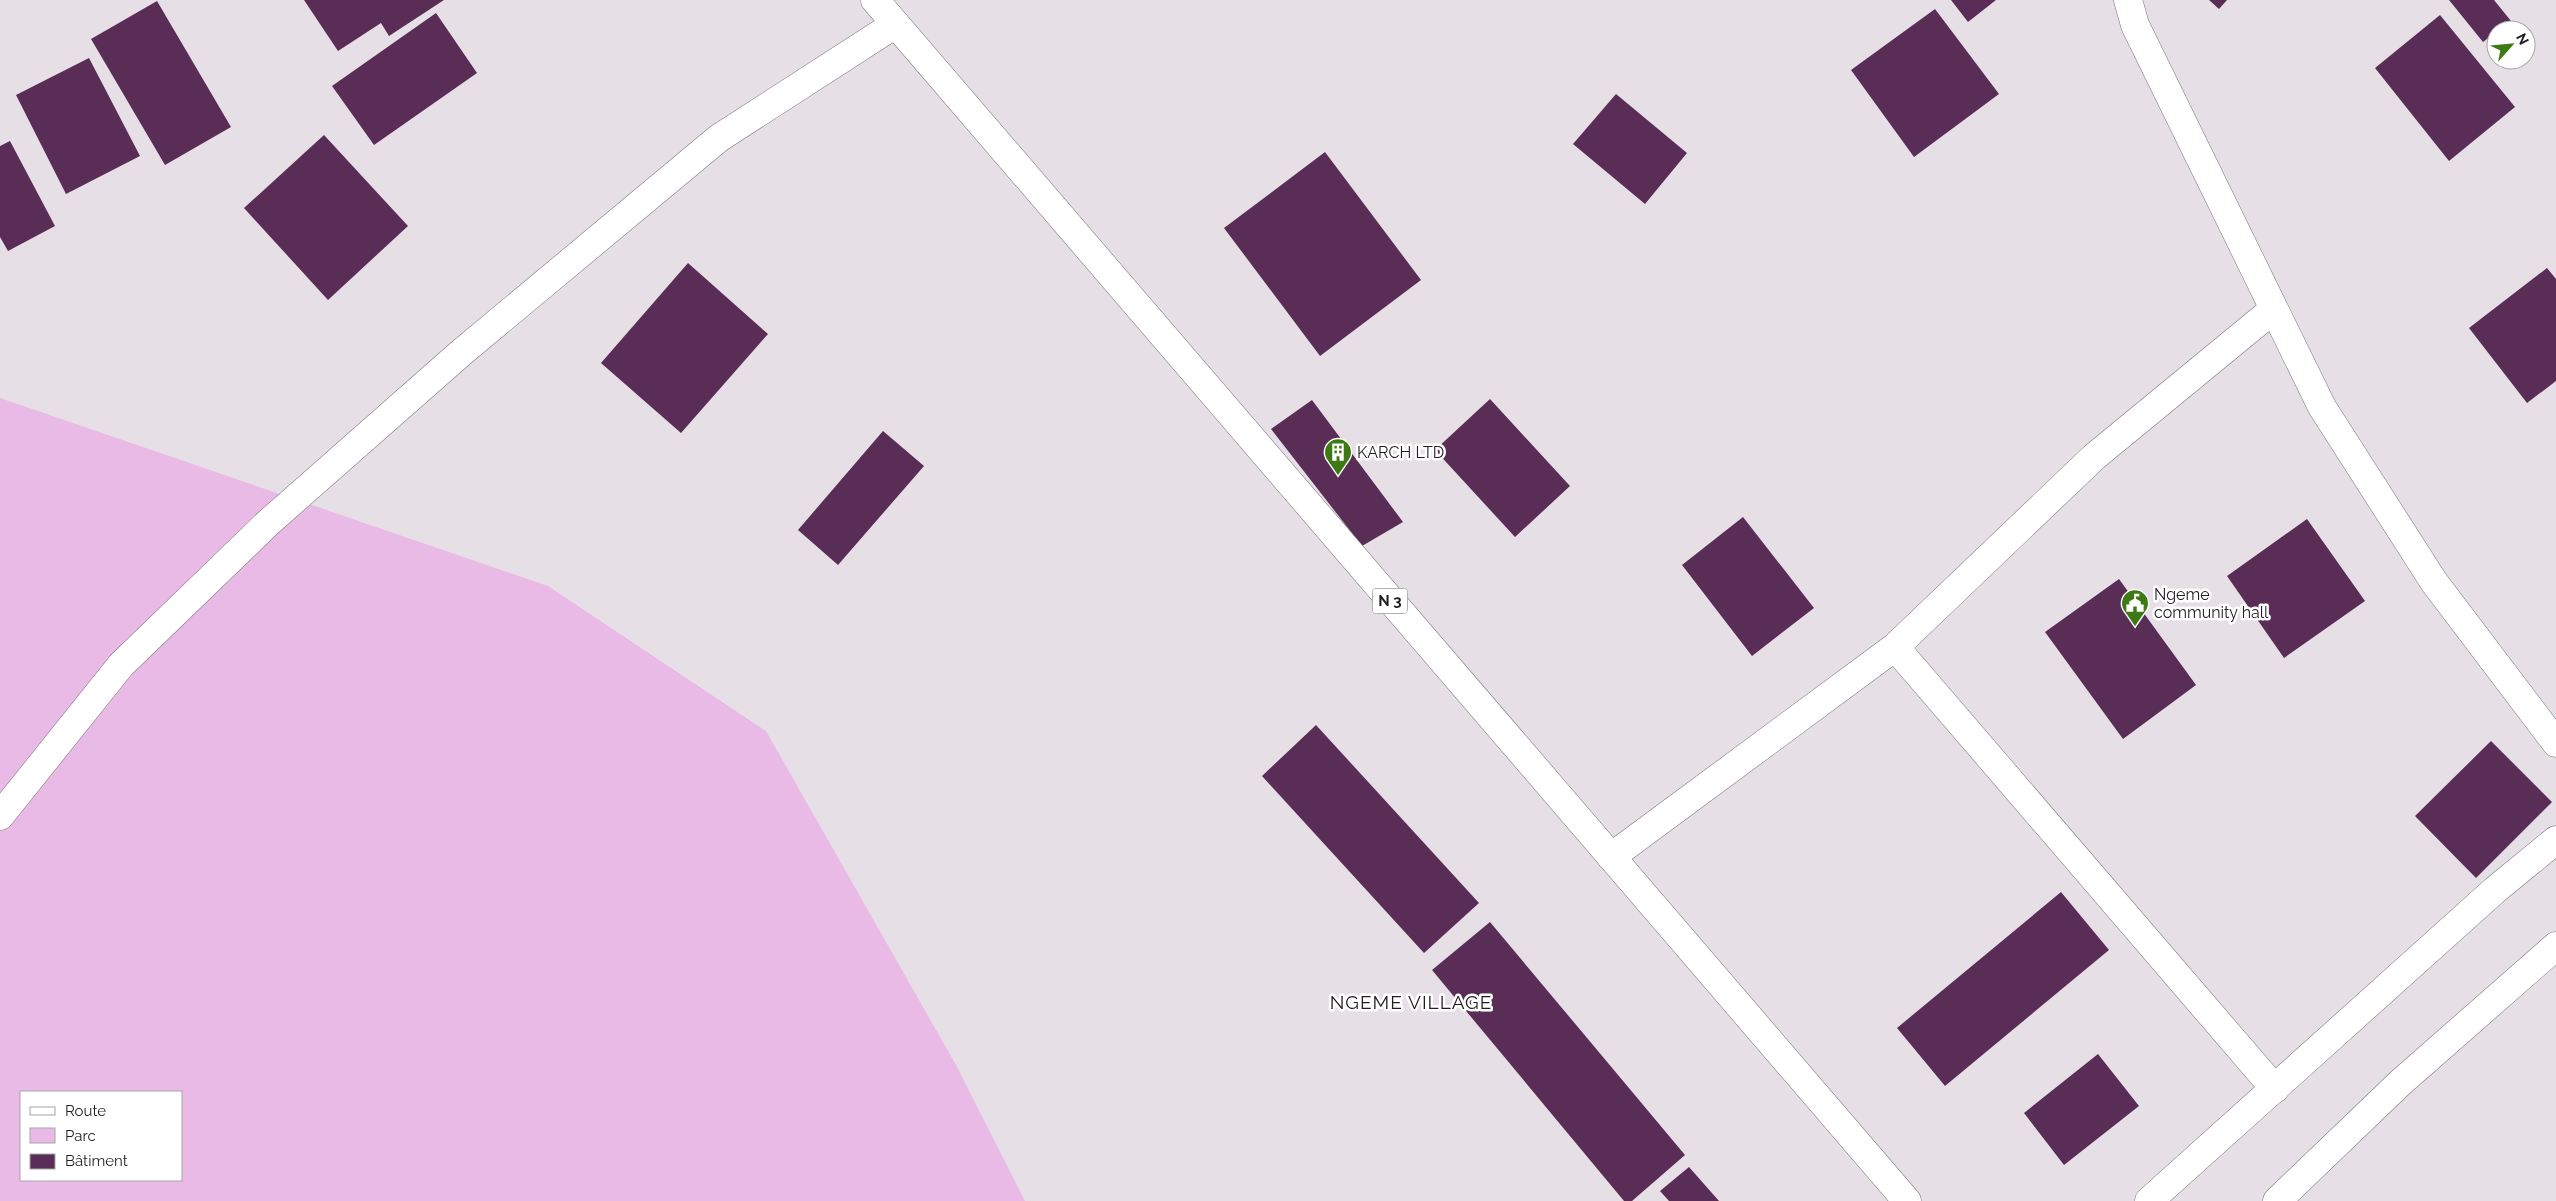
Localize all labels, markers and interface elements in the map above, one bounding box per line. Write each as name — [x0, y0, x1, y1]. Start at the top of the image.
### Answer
north arrow — [2486, 20, 2536, 70]
text: N — [2513, 31, 2532, 47]
building icon: KARCH LTD — [1323, 437, 1353, 476]
place label: KARCH LTD — [1357, 443, 1444, 462]
place label: Ngeme community hall — [2154, 585, 2269, 622]
road number: N 3 — [1372, 588, 1408, 614]
public building icon: Ngeme community hall — [2120, 588, 2150, 627]
district label: NGEME VILLAGE — [1330, 991, 1492, 1013]
legend — [20, 1091, 182, 1181]
text: Route — [65, 1102, 106, 1120]
text: Parc — [65, 1127, 96, 1145]
text: Bâtiment — [65, 1152, 128, 1170]

